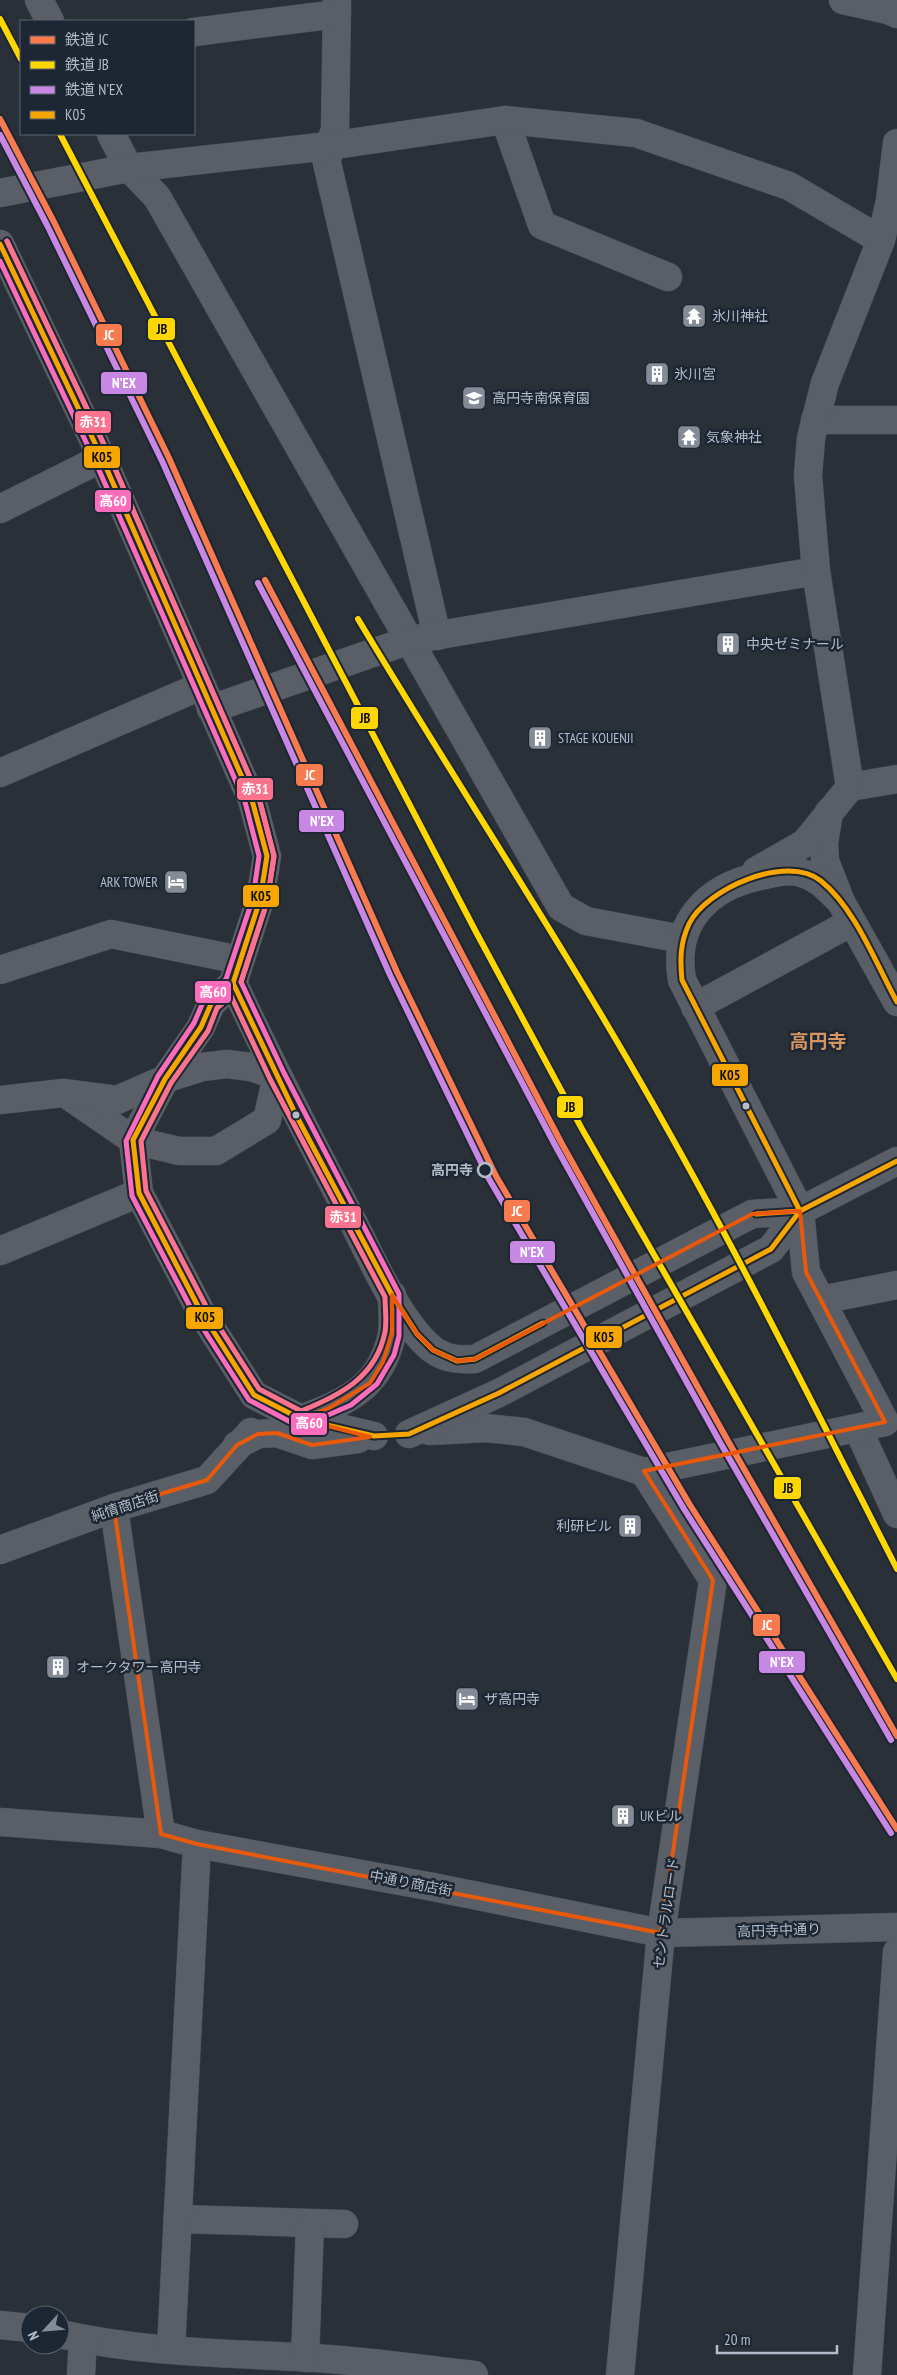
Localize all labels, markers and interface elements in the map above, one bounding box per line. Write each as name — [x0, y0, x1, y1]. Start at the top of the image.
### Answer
legend — [20, 20, 195, 135]
text: 鉄道 JC — [65, 30, 109, 49]
text: 鉄道 JB — [65, 55, 109, 74]
text: 鉄道 N'EX — [65, 80, 123, 99]
text: K05 — [65, 105, 86, 124]
temple icon: 氷川神社 — [681, 303, 707, 329]
place label: 氷川神社 — [712, 307, 768, 325]
line badge: JB — [147, 317, 176, 341]
text: JB — [156, 320, 168, 338]
line badge: JC — [95, 323, 123, 347]
text: JC — [103, 326, 115, 344]
building icon: 氷川宮 — [644, 361, 670, 387]
place label: 氷川宮 — [674, 365, 716, 383]
line badge: N'EX — [100, 371, 148, 395]
text: N'EX — [112, 374, 137, 392]
school or university icon: 高円寺南保育園 — [461, 385, 487, 411]
place label: 高円寺南保育園 — [492, 389, 590, 407]
line badge: 赤31 — [74, 410, 112, 434]
text: 赤31 — [79, 413, 107, 431]
temple icon: 気象神社 — [676, 424, 702, 450]
place label: 気象神社 — [706, 428, 762, 446]
line badge: K05 — [83, 445, 121, 469]
text: K05 — [92, 448, 112, 466]
line badge: 高60 — [94, 489, 132, 513]
text: 高60 — [99, 492, 127, 510]
building icon: 中央ゼミナール — [715, 631, 741, 657]
place label: 中央ゼミナール — [746, 635, 844, 653]
line badge: JB — [350, 706, 379, 730]
text: JB — [359, 709, 371, 727]
building icon: STAGE KOUENJI — [527, 725, 553, 751]
place label: STAGE KOUENJI — [558, 729, 633, 747]
line badge: JC — [295, 763, 324, 787]
text: JC — [304, 766, 316, 784]
line badge: 赤31 — [236, 777, 274, 801]
text: 赤31 — [241, 780, 269, 798]
line badge: N'EX — [298, 809, 345, 833]
text: N'EX — [310, 812, 335, 830]
hotel icon: ARK TOWER — [163, 869, 189, 895]
place label: ARK TOWER — [100, 873, 158, 891]
line badge: K05 — [242, 884, 280, 908]
text: K05 — [251, 887, 271, 905]
line badge: 高60 — [194, 980, 232, 1004]
text: 高60 — [199, 983, 227, 1001]
district label: 高円寺 — [789, 1029, 847, 1053]
line badge: K05 — [711, 1063, 749, 1087]
text: K05 — [720, 1066, 740, 1084]
line badge: JB — [556, 1095, 584, 1119]
text: JB — [564, 1098, 576, 1116]
unlabelled marker — [741, 1101, 751, 1111]
unlabelled marker — [291, 1110, 301, 1120]
place label: 高円寺 — [431, 1161, 473, 1179]
marker: 高円寺 — [477, 1162, 493, 1178]
line badge: JC — [503, 1199, 531, 1223]
text: JC — [511, 1202, 523, 1220]
line badge: 赤31 — [324, 1205, 362, 1229]
text: 赤31 — [329, 1208, 357, 1226]
line badge: N'EX — [509, 1240, 556, 1264]
text: N'EX — [520, 1243, 545, 1261]
line badge: K05 — [185, 1306, 224, 1330]
text: K05 — [195, 1308, 215, 1326]
line badge: K05 — [585, 1325, 623, 1349]
text: K05 — [594, 1328, 614, 1346]
line badge: 高60 — [290, 1412, 328, 1436]
text: 高60 — [295, 1414, 323, 1432]
line badge: JB — [773, 1476, 802, 1500]
text: JB — [782, 1479, 794, 1497]
street label: 純情商店街 — [89, 1487, 161, 1525]
building icon: 利研ビル — [617, 1513, 643, 1539]
place label: 利研ビル — [556, 1517, 612, 1535]
line badge: JC — [752, 1613, 781, 1637]
text: JC — [761, 1616, 773, 1634]
line badge: N'EX — [758, 1650, 806, 1674]
text: N'EX — [770, 1653, 795, 1671]
building icon: オークタワー高円寺 — [45, 1654, 71, 1680]
place label: オークタワー高円寺 — [76, 1658, 201, 1676]
hotel icon: ザ高円寺 — [454, 1686, 480, 1712]
place label: ザ高円寺 — [484, 1690, 540, 1708]
building icon: UKビル — [610, 1803, 636, 1829]
place label: UKビル — [640, 1807, 682, 1825]
street label: セントラルロード — [649, 1856, 683, 1970]
street label: 中通り商店街 — [368, 1866, 454, 1900]
street label: 高円寺中通り — [737, 1920, 821, 1940]
north arrow — [20, 2305, 70, 2355]
scale bar — [717, 2322, 837, 2354]
text: N — [24, 2328, 43, 2343]
text: 20 m — [724, 2330, 750, 2349]

